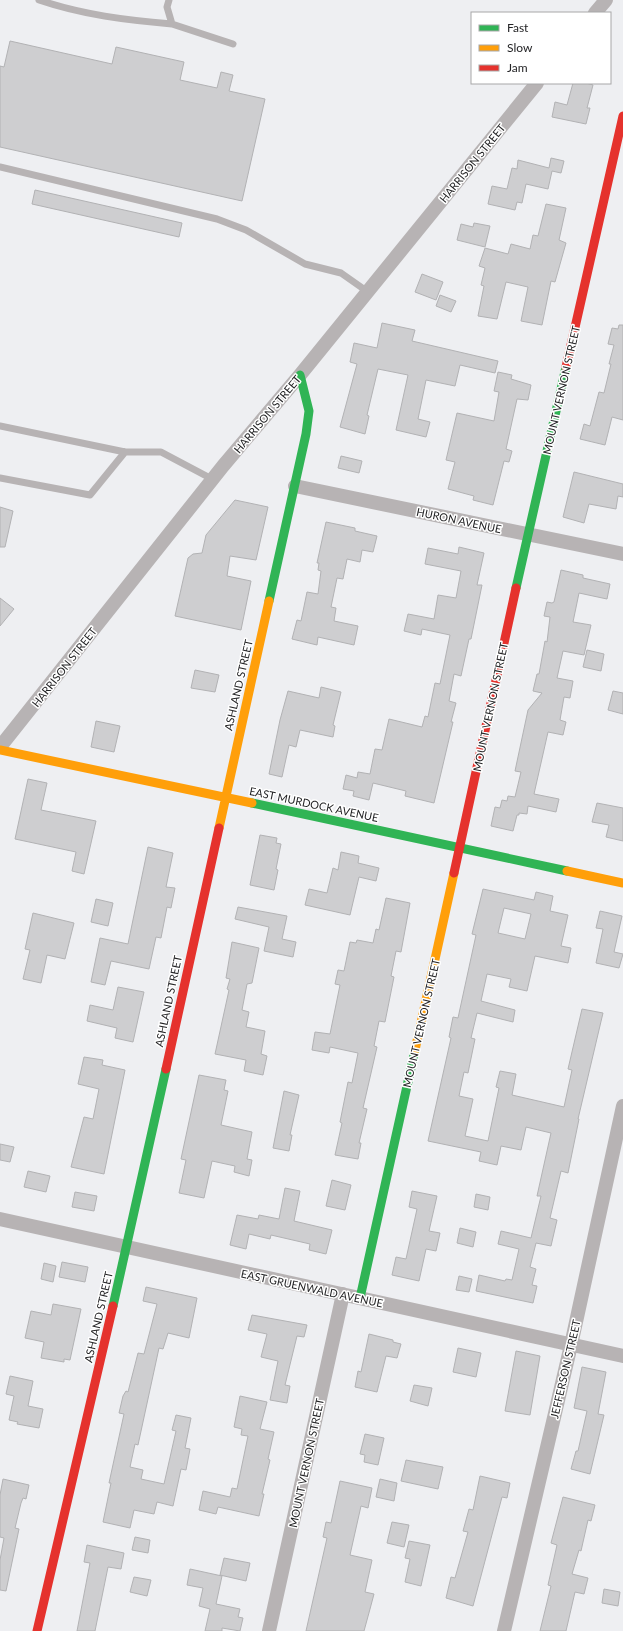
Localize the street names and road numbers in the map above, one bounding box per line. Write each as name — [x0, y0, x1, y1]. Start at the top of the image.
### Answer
street label: HARRISON STREET — [436, 121, 508, 205]
street label: MOUNT VERNON STREET — [540, 324, 582, 456]
street label: HARRISON STREET — [231, 372, 304, 455]
street label: HURON AVENUE — [415, 505, 503, 535]
street label: HARRISON STREET — [29, 624, 99, 709]
street label: ASHLAND STREET — [221, 638, 255, 732]
street label: MOUNT VERNON STREET — [470, 641, 510, 773]
street label: EAST MURDOCK AVENUE — [248, 784, 380, 824]
street label: ASHLAND STREET — [152, 954, 184, 1048]
street label: MOUNT VERNON STREET — [400, 957, 442, 1089]
street label: EAST GRUENWALD AVENUE — [240, 1267, 384, 1309]
street label: ASHLAND STREET — [81, 1270, 115, 1364]
street label: JEFFERSON STREET — [547, 1318, 583, 1420]
street label: MOUNT VERNON STREET — [286, 1397, 326, 1529]

